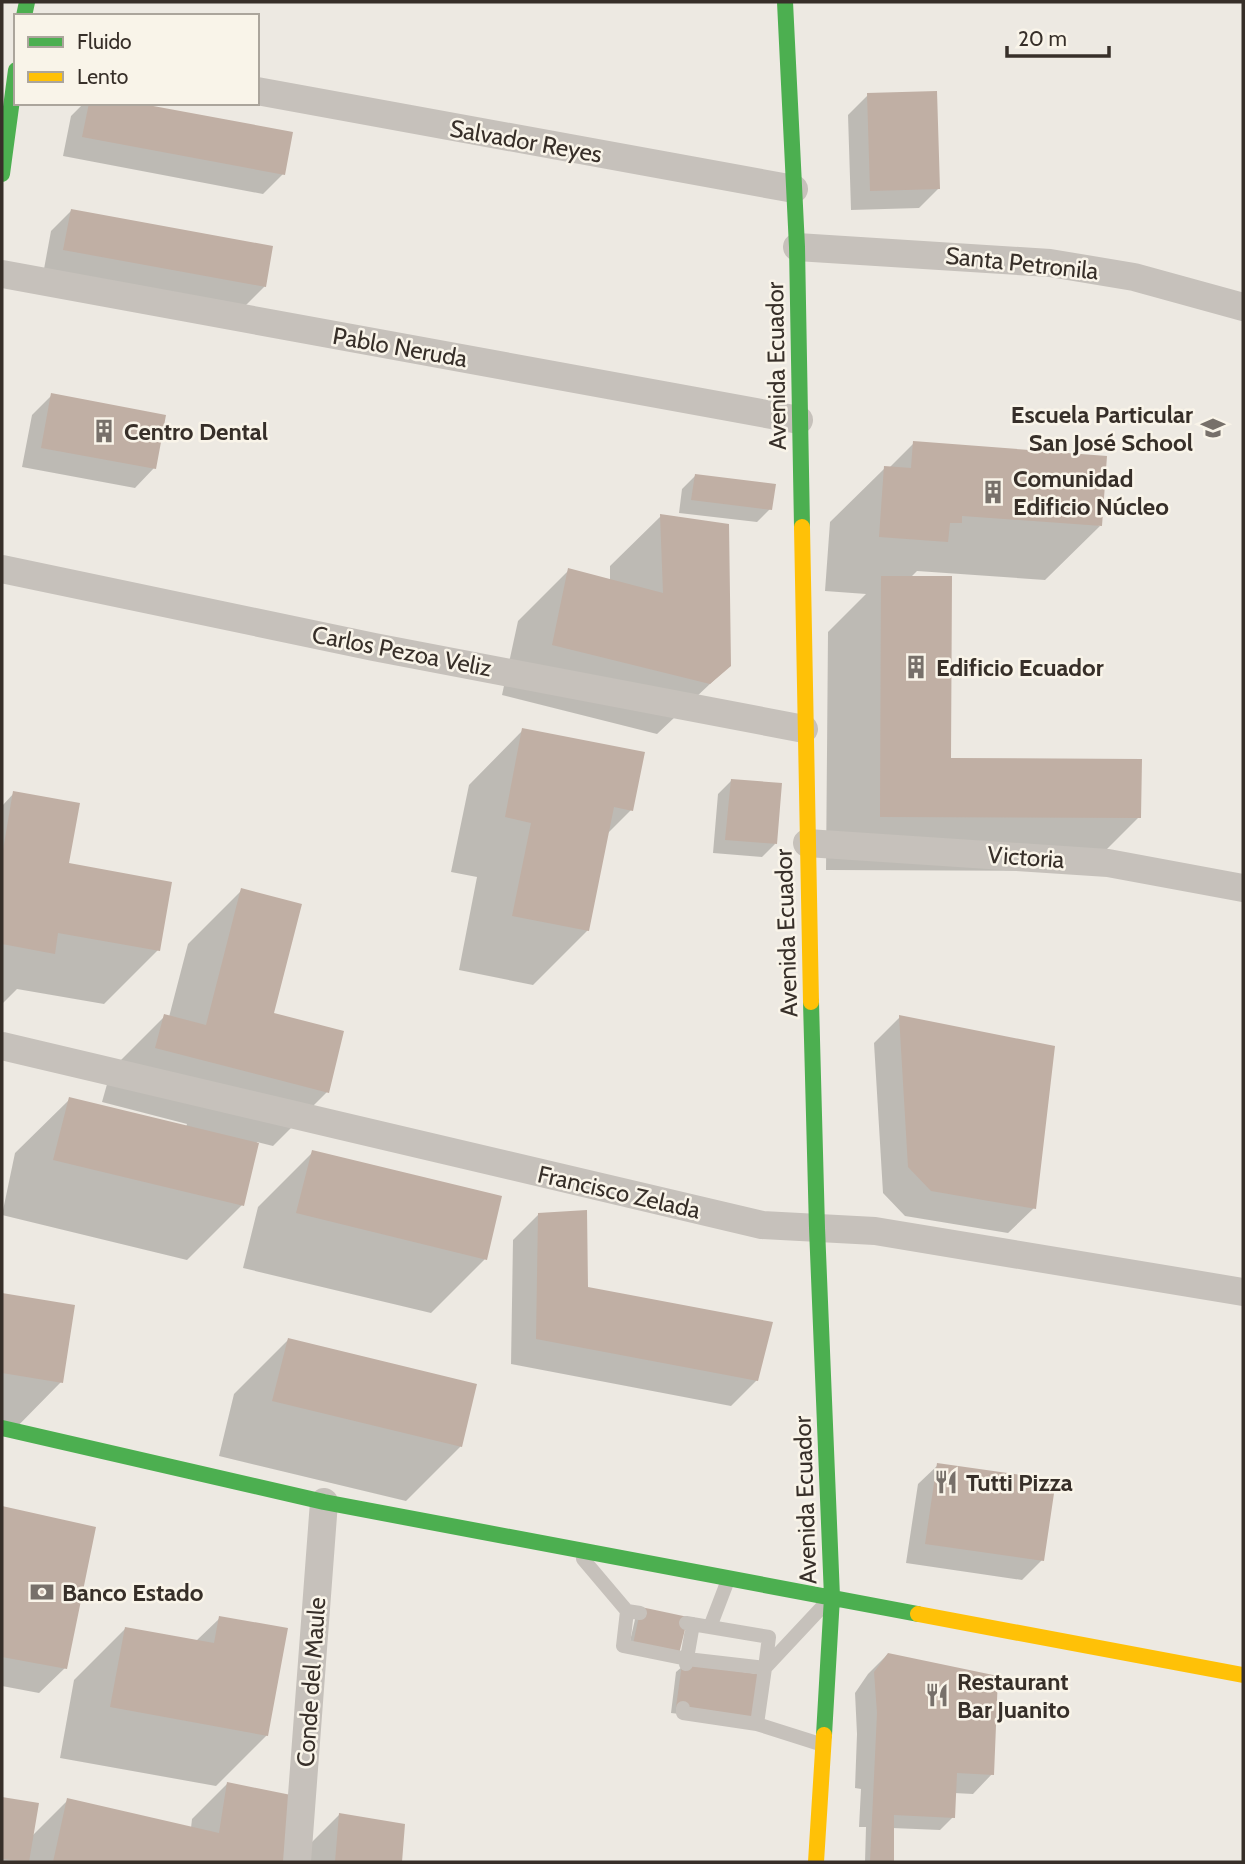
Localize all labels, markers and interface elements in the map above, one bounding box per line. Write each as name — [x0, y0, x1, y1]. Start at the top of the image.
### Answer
legend — [14, 14, 259, 105]
scale bar — [1007, 14, 1108, 58]
text: 20 m — [1018, 26, 1067, 51]
text: Fluido — [77, 29, 132, 54]
text: Lento — [77, 64, 128, 89]
street label: Salvador Reyes — [448, 113, 604, 169]
street label: Santa Petronila — [944, 241, 1100, 286]
street label: Avenida Ecuador — [760, 281, 792, 451]
street label: Pablo Neruda — [330, 321, 470, 373]
place label: Escuela Particular San José School — [1011, 400, 1193, 457]
school or university icon: Escuela Particular San José School — [1199, 414, 1227, 442]
building icon: Centro Dental — [90, 417, 118, 445]
place label: Centro Dental — [124, 417, 268, 446]
place label: Comunidad Edificio Núcleo — [1013, 464, 1169, 521]
building icon: Comunidad Edificio Núcleo — [979, 478, 1007, 506]
street label: Carlos Pezoa Veliz — [310, 619, 494, 683]
building icon: Edificio Ecuador — [902, 653, 930, 681]
place label: Edificio Ecuador — [936, 653, 1104, 682]
street label: Victoria — [987, 840, 1066, 874]
street label: Avenida Ecuador — [769, 848, 803, 1018]
street label: Francisco Zelada — [535, 1159, 704, 1225]
street label: Avenida Ecuador — [788, 1415, 822, 1585]
restaurant icon: Tutti Pizza — [932, 1468, 960, 1496]
place label: Tutti Pizza — [966, 1468, 1073, 1497]
bank icon: Banco Estado — [28, 1578, 56, 1606]
place label: Banco Estado — [62, 1578, 204, 1607]
street label: Conde del Maule — [291, 1596, 331, 1768]
place label: Restaurant Bar Juanito — [957, 1667, 1070, 1724]
restaurant icon: Restaurant Bar Juanito — [923, 1681, 951, 1709]

